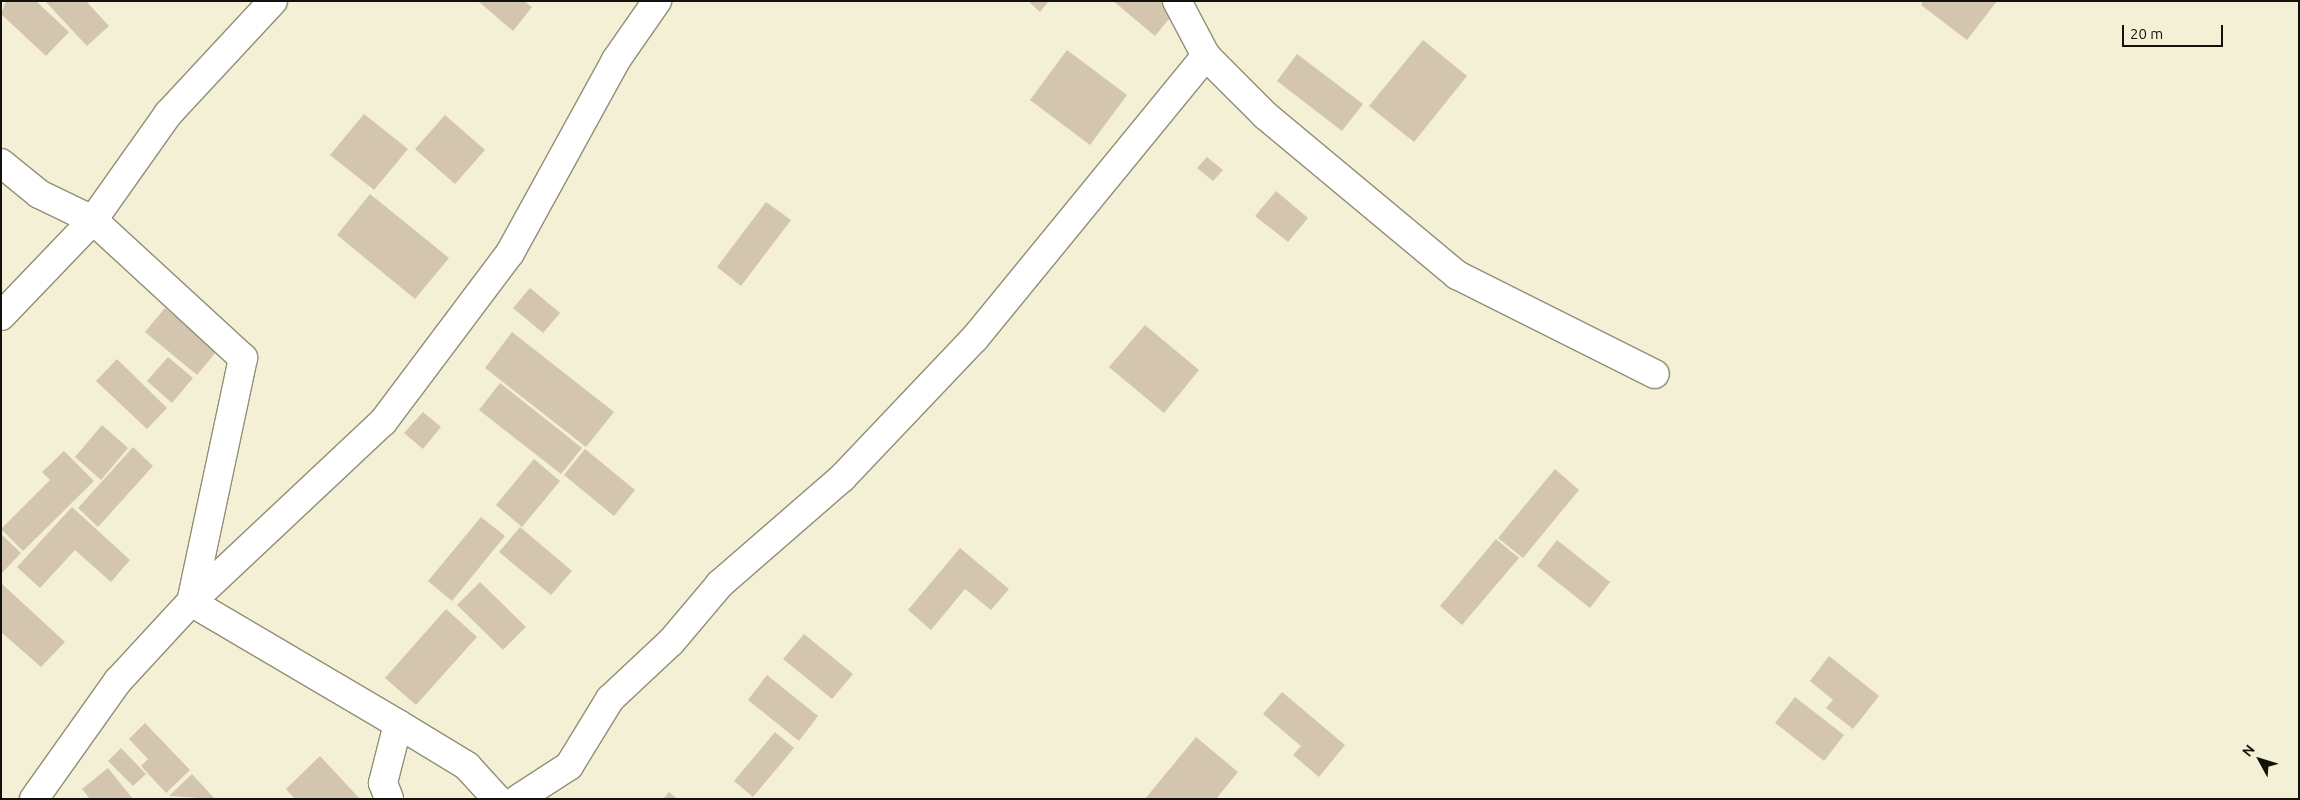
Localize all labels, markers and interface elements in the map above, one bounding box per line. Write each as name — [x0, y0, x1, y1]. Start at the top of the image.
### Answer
scale bar — [2125, 15, 2226, 47]
text: 20 m — [2130, 25, 2163, 42]
north arrow — [2235, 735, 2285, 785]
text: N — [2239, 741, 2258, 760]

